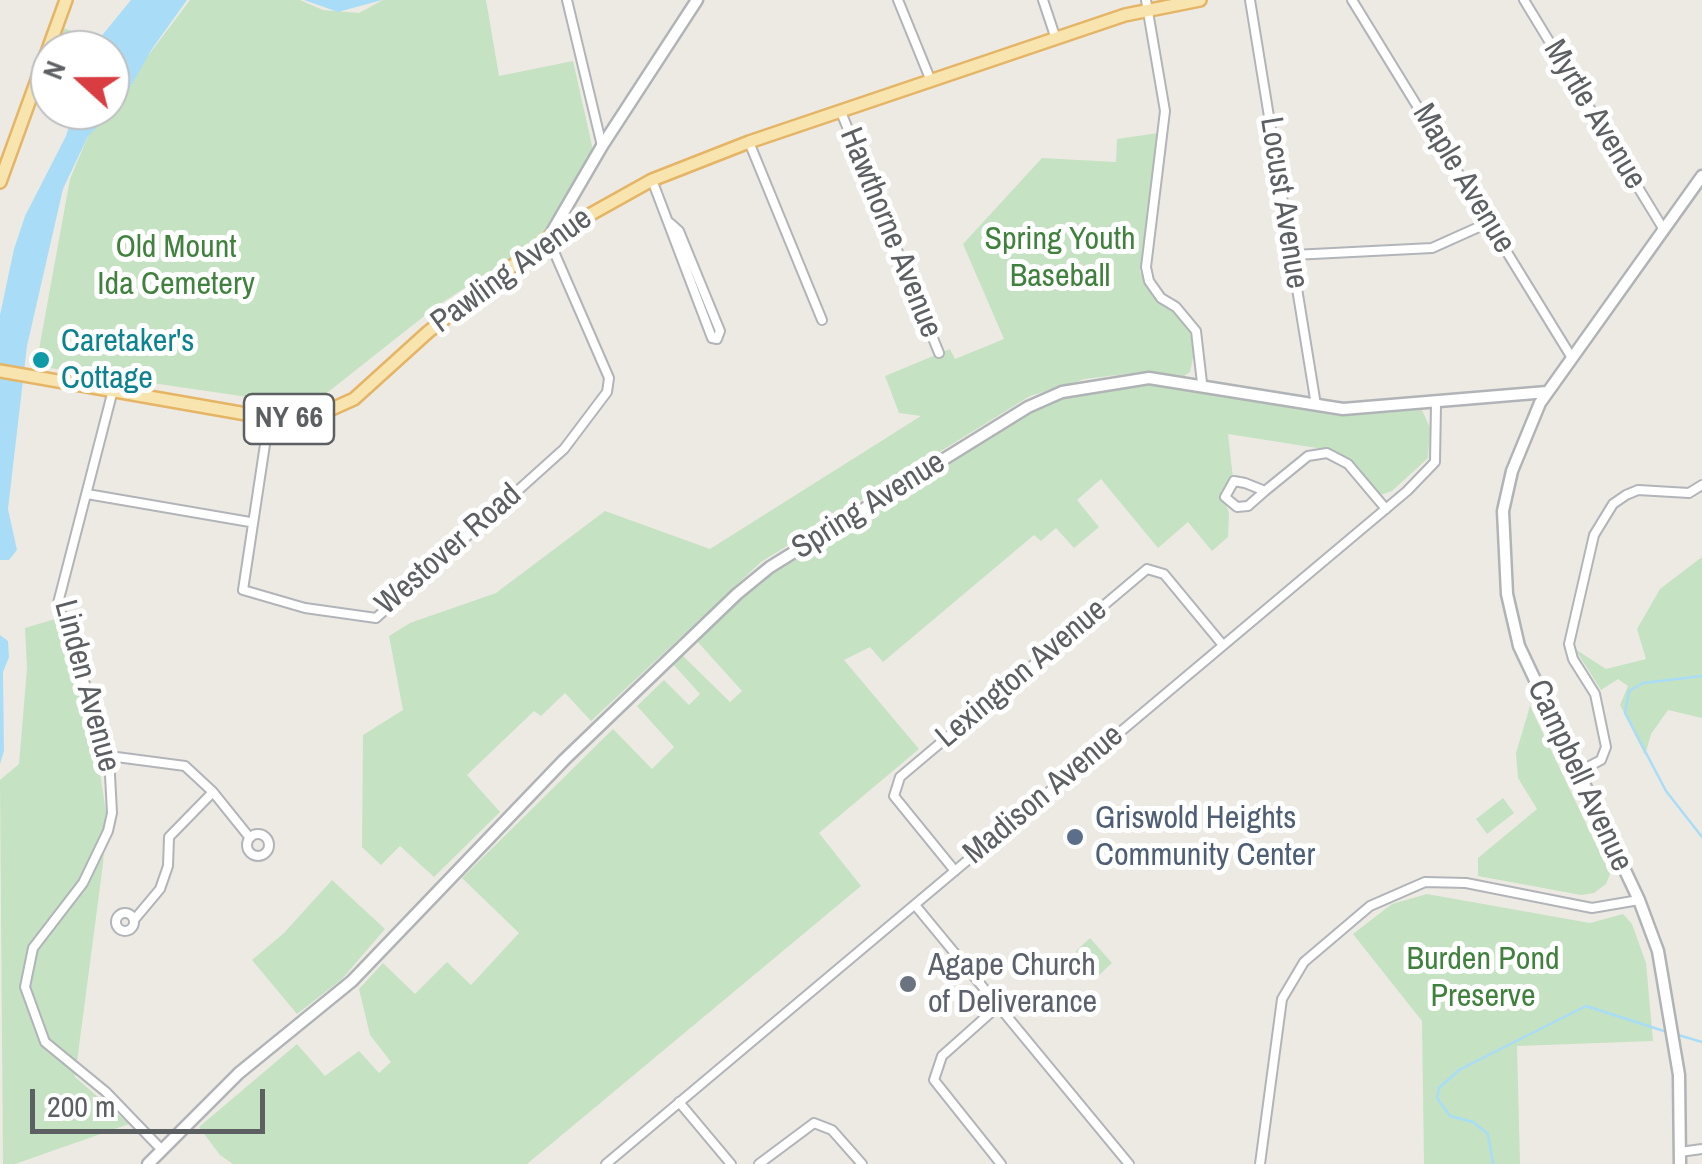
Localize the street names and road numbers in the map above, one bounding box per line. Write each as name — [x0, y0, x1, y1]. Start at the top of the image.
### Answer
street label: Myrtle Avenue — [1534, 33, 1654, 197]
street label: Maple Avenue — [1403, 97, 1523, 261]
street label: Locust Avenue — [1250, 114, 1316, 292]
street label: Hawthorne Avenue — [830, 123, 950, 343]
street label: Pawling Avenue — [424, 200, 600, 342]
road number: NY 66 — [244, 394, 334, 444]
street label: Spring Avenue — [785, 444, 953, 568]
street label: Westover Road — [368, 476, 530, 624]
street label: Lexington Avenue — [929, 591, 1115, 757]
street label: Linden Avenue — [45, 596, 127, 776]
street label: Campbell Avenue — [1518, 674, 1640, 878]
street label: Madison Avenue — [956, 717, 1132, 873]

